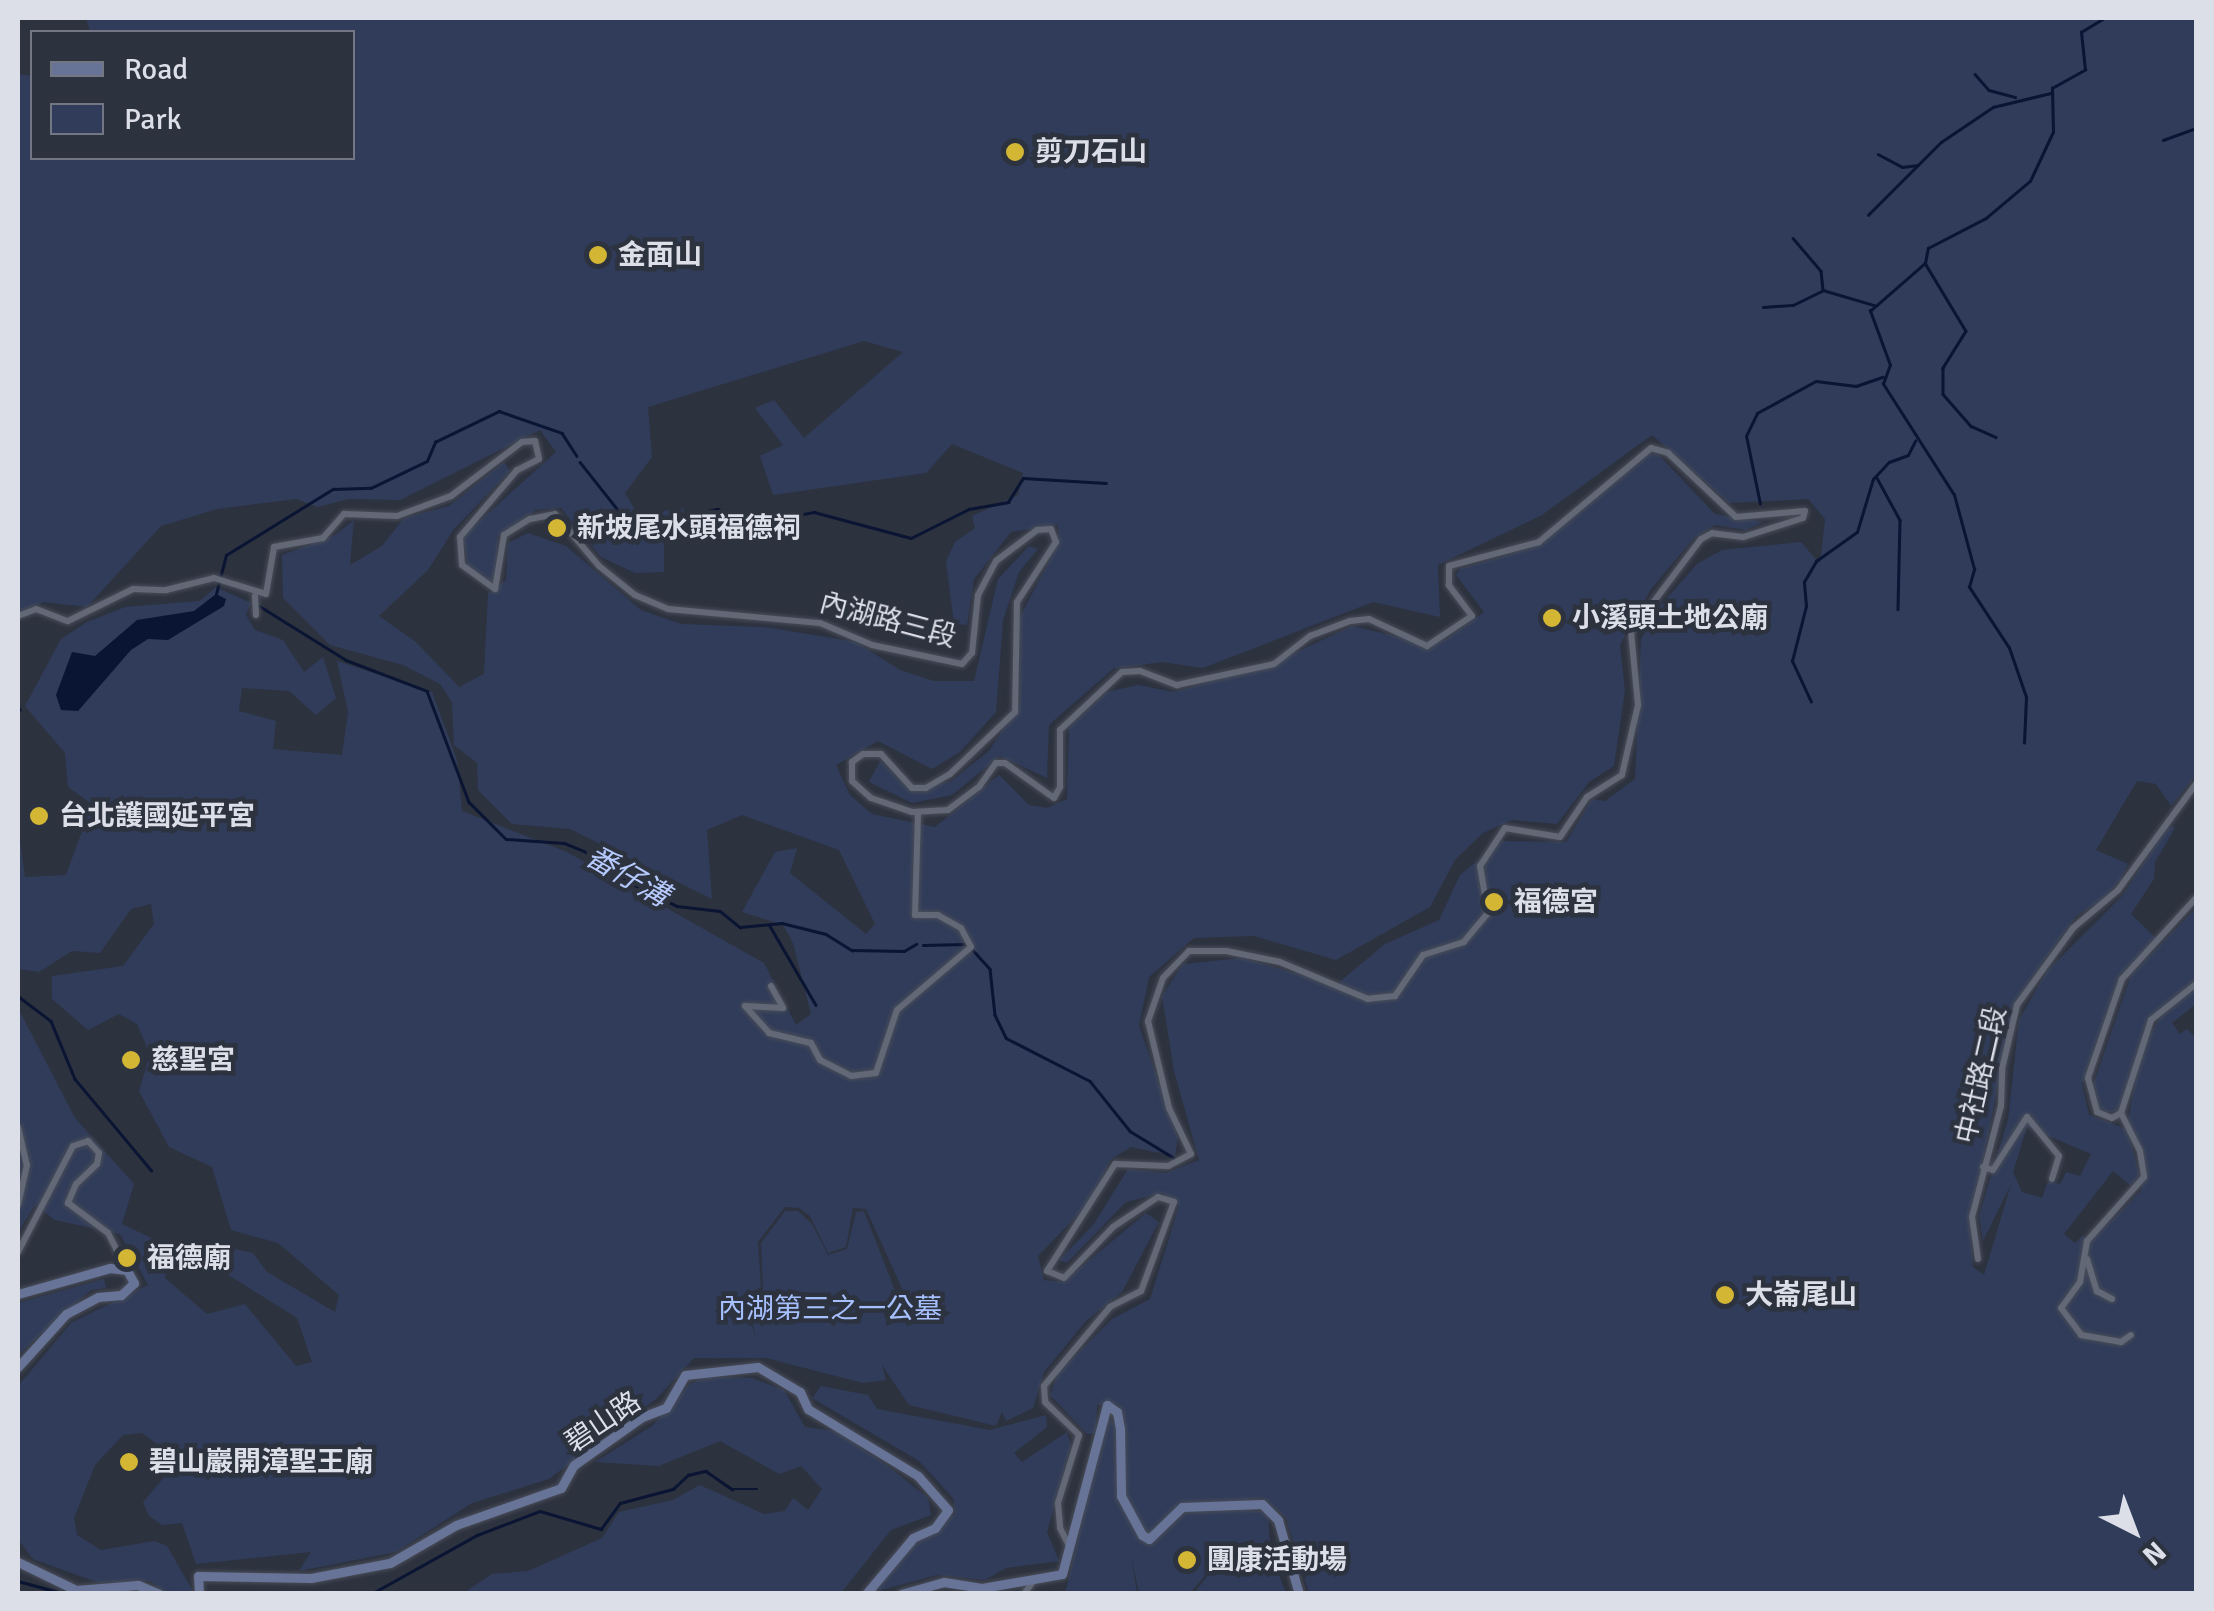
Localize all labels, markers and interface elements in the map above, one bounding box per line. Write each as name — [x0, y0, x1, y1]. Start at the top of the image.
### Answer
legend — [30, 30, 355, 160]
text: Road — [124, 51, 188, 88]
text: Park — [124, 101, 182, 138]
place label: 剪刀石山 — [1035, 135, 1147, 169]
marker: 剪刀石山 — [1004, 141, 1026, 163]
place label: 金面山 — [618, 238, 702, 272]
marker: 金面山 — [587, 244, 609, 266]
place label: 新坡尾水頭福德祠 — [577, 511, 801, 545]
marker: 新坡尾水頭福德祠 — [546, 517, 568, 539]
street label: 內湖路三段 — [816, 586, 960, 654]
place label: 小溪頭土地公廟 — [1572, 601, 1768, 635]
marker: 小溪頭土地公廟 — [1541, 607, 1563, 629]
place label: 台北護國延平宮 — [59, 799, 255, 833]
marker: 台北護國延平宮 — [28, 805, 50, 827]
water label: 番仔溝 — [579, 839, 675, 915]
place label: 福德宮 — [1514, 885, 1598, 919]
marker: 福德宮 — [1483, 891, 1505, 913]
street label: 中社路二段 — [1949, 1003, 2013, 1147]
place label: 慈聖宮 — [151, 1043, 235, 1077]
marker: 慈聖宮 — [120, 1049, 142, 1071]
place label: 福德廟 — [147, 1241, 231, 1275]
marker: 福德廟 — [116, 1247, 138, 1269]
place label: 大崙尾山 — [1745, 1278, 1857, 1312]
marker: 大崙尾山 — [1714, 1284, 1736, 1306]
park label: 內湖第三之一公墓 — [718, 1292, 942, 1326]
street label: 碧山路 — [559, 1385, 647, 1459]
place label: 碧山巖開漳聖王廟 — [149, 1445, 373, 1479]
marker: 碧山巖開漳聖王廟 — [118, 1451, 140, 1473]
north arrow — [2084, 1481, 2184, 1581]
text: N — [2135, 1534, 2173, 1572]
place label: 團康活動場 — [1207, 1543, 1347, 1577]
marker: 團康活動場 — [1176, 1549, 1198, 1571]

